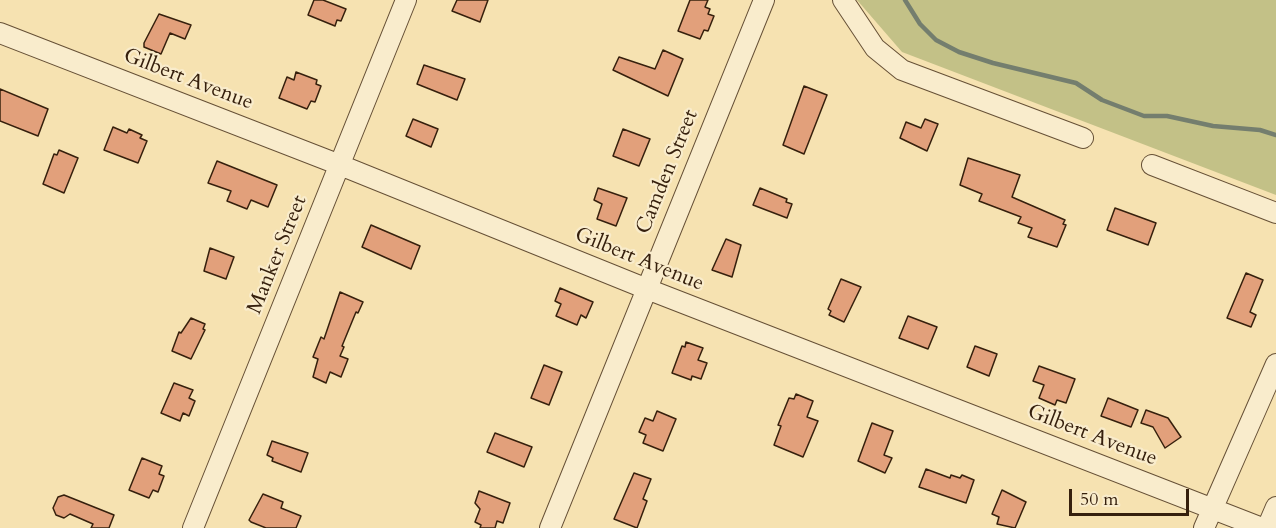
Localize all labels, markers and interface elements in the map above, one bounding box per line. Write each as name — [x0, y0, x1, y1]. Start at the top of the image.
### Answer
street label: Gilbert Avenue — [120, 44, 256, 116]
street label: Camden Street — [632, 106, 704, 238]
street label: Manker Street — [243, 192, 313, 318]
street label: Gilbert Avenue — [571, 223, 707, 297]
street label: Gilbert Avenue — [1024, 400, 1160, 472]
scale bar — [1072, 477, 1192, 515]
text: 50 m — [1080, 487, 1119, 512]

